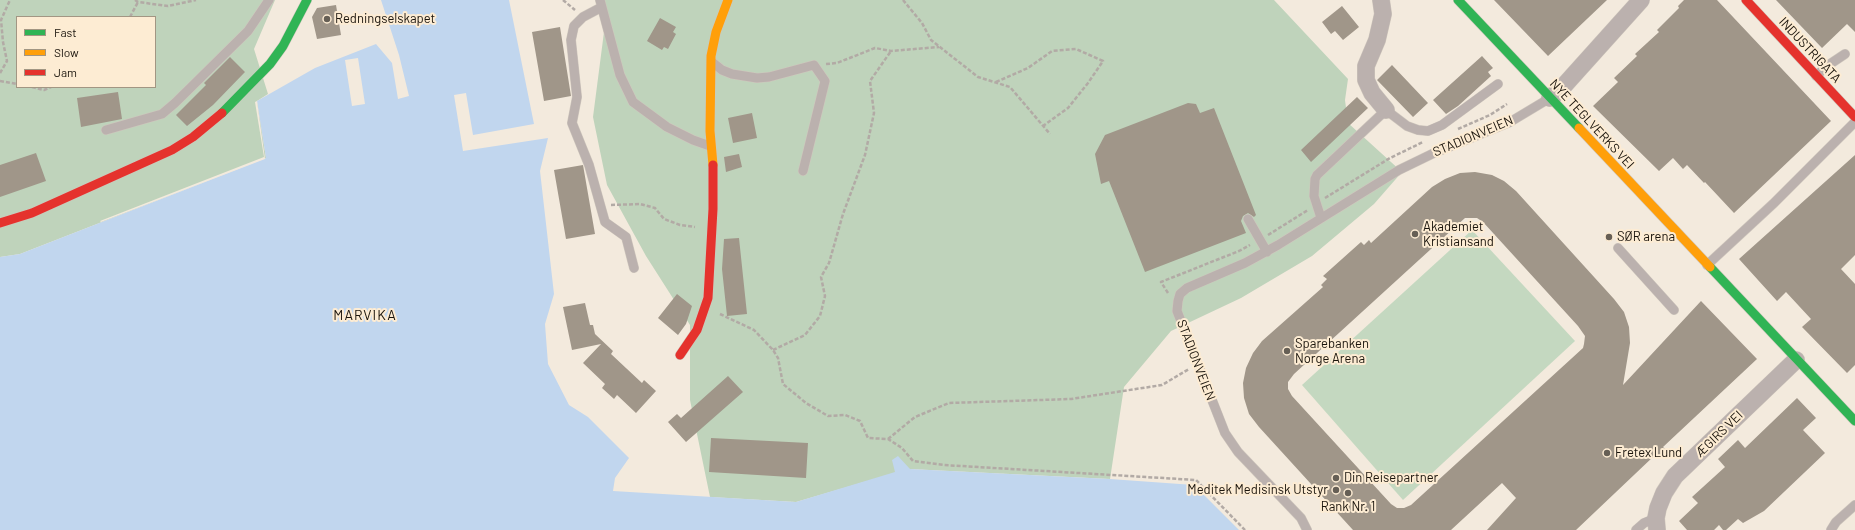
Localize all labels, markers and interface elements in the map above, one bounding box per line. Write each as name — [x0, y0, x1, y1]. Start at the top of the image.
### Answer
place label: Redningselskapet — [335, 11, 435, 27]
marker: Redningselskapet — [322, 14, 332, 24]
street label: INDUSTRIGATA — [1776, 14, 1844, 86]
legend — [16, 16, 156, 88]
text: Fast — [54, 25, 77, 39]
text: Slow — [54, 45, 79, 59]
text: Jam — [54, 65, 77, 79]
street label: NYE TEGLVERKS VEI — [1547, 76, 1637, 172]
street label: STADIONVEIEN — [1431, 112, 1515, 160]
place label: Akademiet Kristiansand — [1423, 219, 1494, 250]
marker: Akademiet Kristiansand — [1410, 229, 1420, 239]
place label: SØR arena — [1617, 229, 1675, 245]
marker: SØR arena — [1604, 232, 1614, 242]
district label: MARVIKA — [333, 307, 397, 323]
street label: STADIONVEIEN — [1173, 317, 1219, 403]
place label: Sparebanken Norge Arena — [1295, 336, 1369, 367]
marker: Sparebanken Norge Arena — [1282, 346, 1292, 356]
street label: ÆGIRS VEI — [1692, 407, 1746, 461]
place label: Fretex Lund — [1615, 445, 1682, 461]
marker: Fretex Lund — [1602, 448, 1612, 458]
place label: Din Reisepartner — [1344, 470, 1438, 486]
marker: Din Reisepartner — [1331, 473, 1341, 483]
place label: Meditek Medisinsk Utstyr — [1187, 482, 1328, 498]
marker: Meditek Medisinsk Utstyr — [1331, 485, 1341, 495]
marker: Rank Nr. 1 — [1343, 488, 1353, 498]
place label: Rank Nr. 1 — [1321, 499, 1375, 515]

